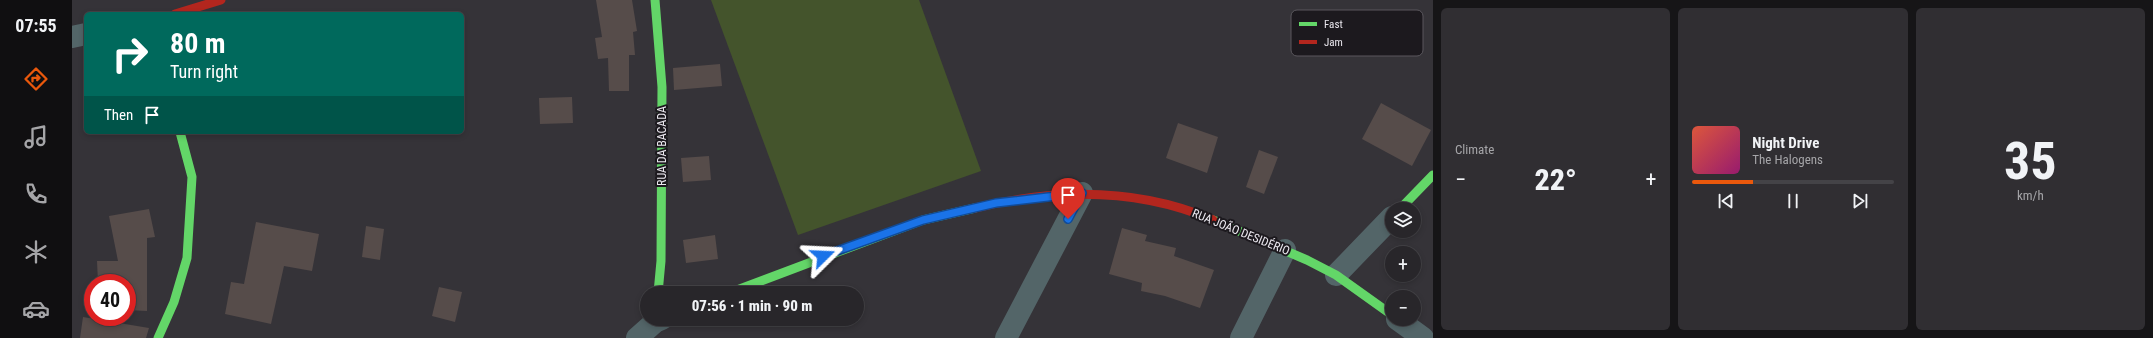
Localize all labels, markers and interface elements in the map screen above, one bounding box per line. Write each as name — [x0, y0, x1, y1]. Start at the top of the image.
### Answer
legend — [1291, 10, 1423, 56]
text: 07:55 — [15, 15, 57, 36]
text: Fast — [1324, 18, 1343, 31]
text: 80 m — [170, 27, 226, 60]
icon: right — [104, 28, 156, 80]
text: Jam — [1324, 36, 1343, 49]
text: Turn right — [170, 61, 238, 82]
icon: directions — [22, 65, 50, 93]
icon: arrive — [141, 104, 163, 126]
text: Then — [104, 106, 133, 124]
street label: RUA DA BACADA — [655, 106, 669, 186]
icon: music — [22, 123, 50, 151]
text: 35 — [2004, 131, 2057, 192]
text: Night Drive — [1752, 134, 1819, 152]
text: Climate — [1455, 142, 1494, 157]
text: The Halogens — [1752, 152, 1823, 167]
text: 22° — [1535, 162, 1577, 197]
text: − — [1455, 167, 1466, 192]
text: + — [1645, 167, 1656, 192]
pin — [1051, 178, 1085, 219]
icon: phone — [22, 180, 50, 208]
icon: arrive — [1057, 184, 1079, 206]
text: km/h — [2017, 188, 2044, 203]
icon: previous — [1715, 190, 1737, 212]
icon: pause — [1782, 190, 1804, 212]
icon: next — [1849, 190, 1871, 212]
map controls — [1385, 202, 1421, 326]
button: layers — [1385, 202, 1421, 238]
street label: RUA JOÃO DESIDÉRIO — [1190, 204, 1292, 258]
position arrow — [802, 235, 844, 277]
icon: climate — [22, 238, 50, 266]
button: + — [1385, 246, 1421, 282]
speed limit sign: 40 — [84, 274, 136, 326]
button: − — [1385, 290, 1421, 326]
icon: car — [22, 295, 50, 323]
text: 07:56 · 1 min · 90 m — [692, 297, 812, 315]

